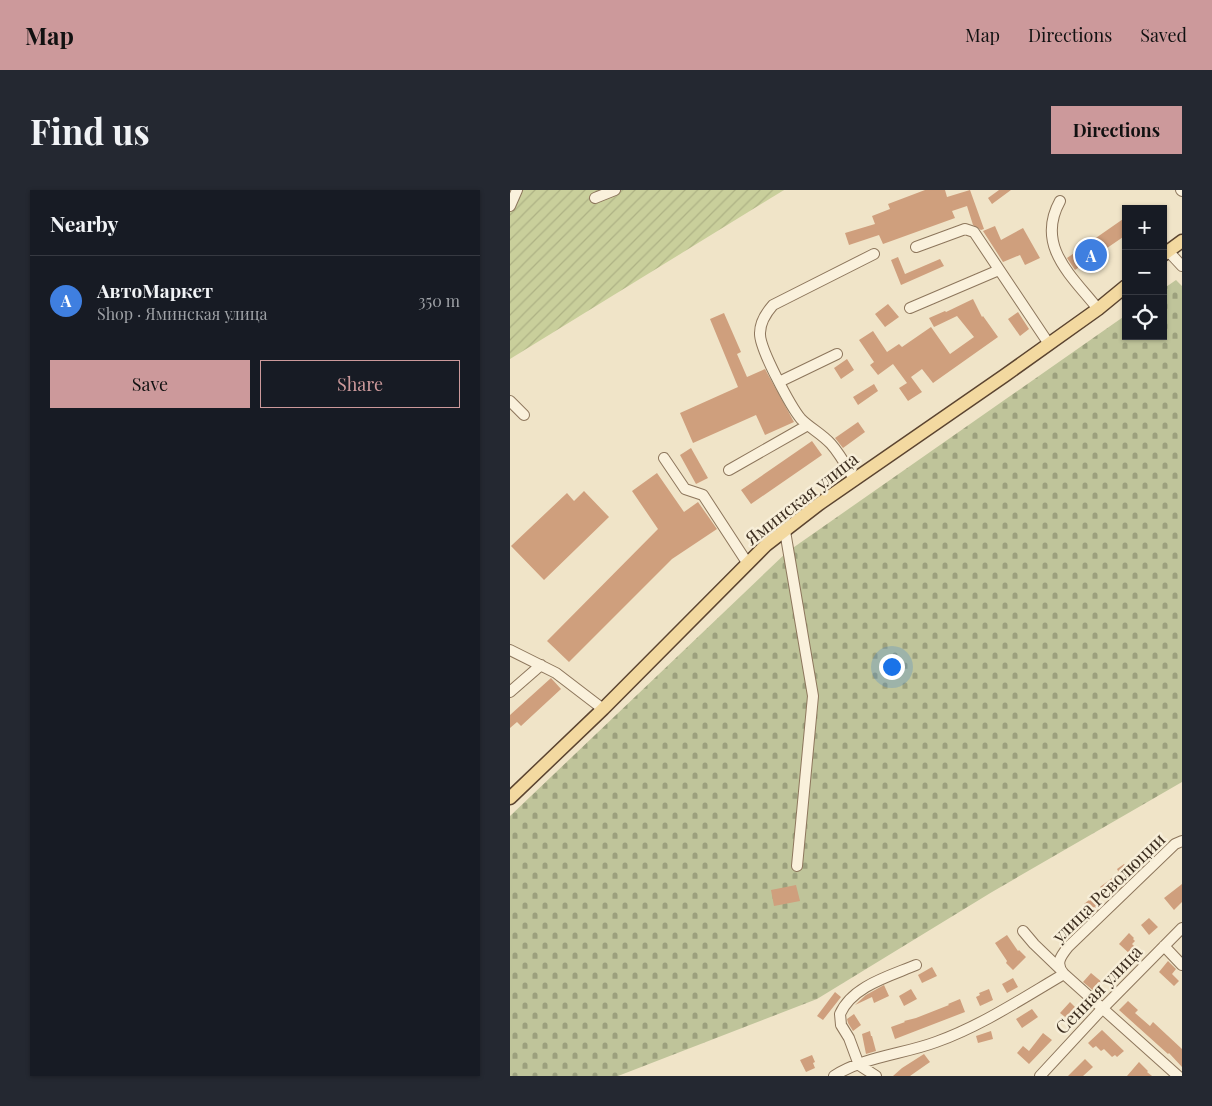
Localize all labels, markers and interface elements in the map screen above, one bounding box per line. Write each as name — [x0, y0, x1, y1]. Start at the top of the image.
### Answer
text: Map — [25, 19, 74, 51]
text: Map — [965, 23, 1000, 47]
text: Directions — [1028, 23, 1112, 47]
text: Saved — [1140, 23, 1187, 47]
button: Directions — [1051, 106, 1182, 154]
text: Find us — [30, 107, 150, 154]
map controls — [1122, 205, 1167, 340]
button: + — [1122, 205, 1167, 250]
text: Nearby — [50, 209, 119, 237]
pin: A — [1075, 236, 1107, 274]
button: − — [1122, 250, 1167, 295]
text: АвтоМаркет — [97, 277, 213, 303]
text: A — [61, 290, 71, 311]
text: 350 m — [418, 290, 460, 311]
button: locate — [1122, 295, 1167, 340]
text: Shop · Яминская улица — [97, 303, 268, 324]
button: Save — [50, 360, 250, 408]
button: Share — [260, 360, 460, 408]
street label: Яминская улица — [739, 446, 863, 551]
your location — [879, 654, 905, 680]
street label: улица Революции — [1046, 827, 1170, 948]
street label: Сенная улица — [1050, 940, 1147, 1039]

